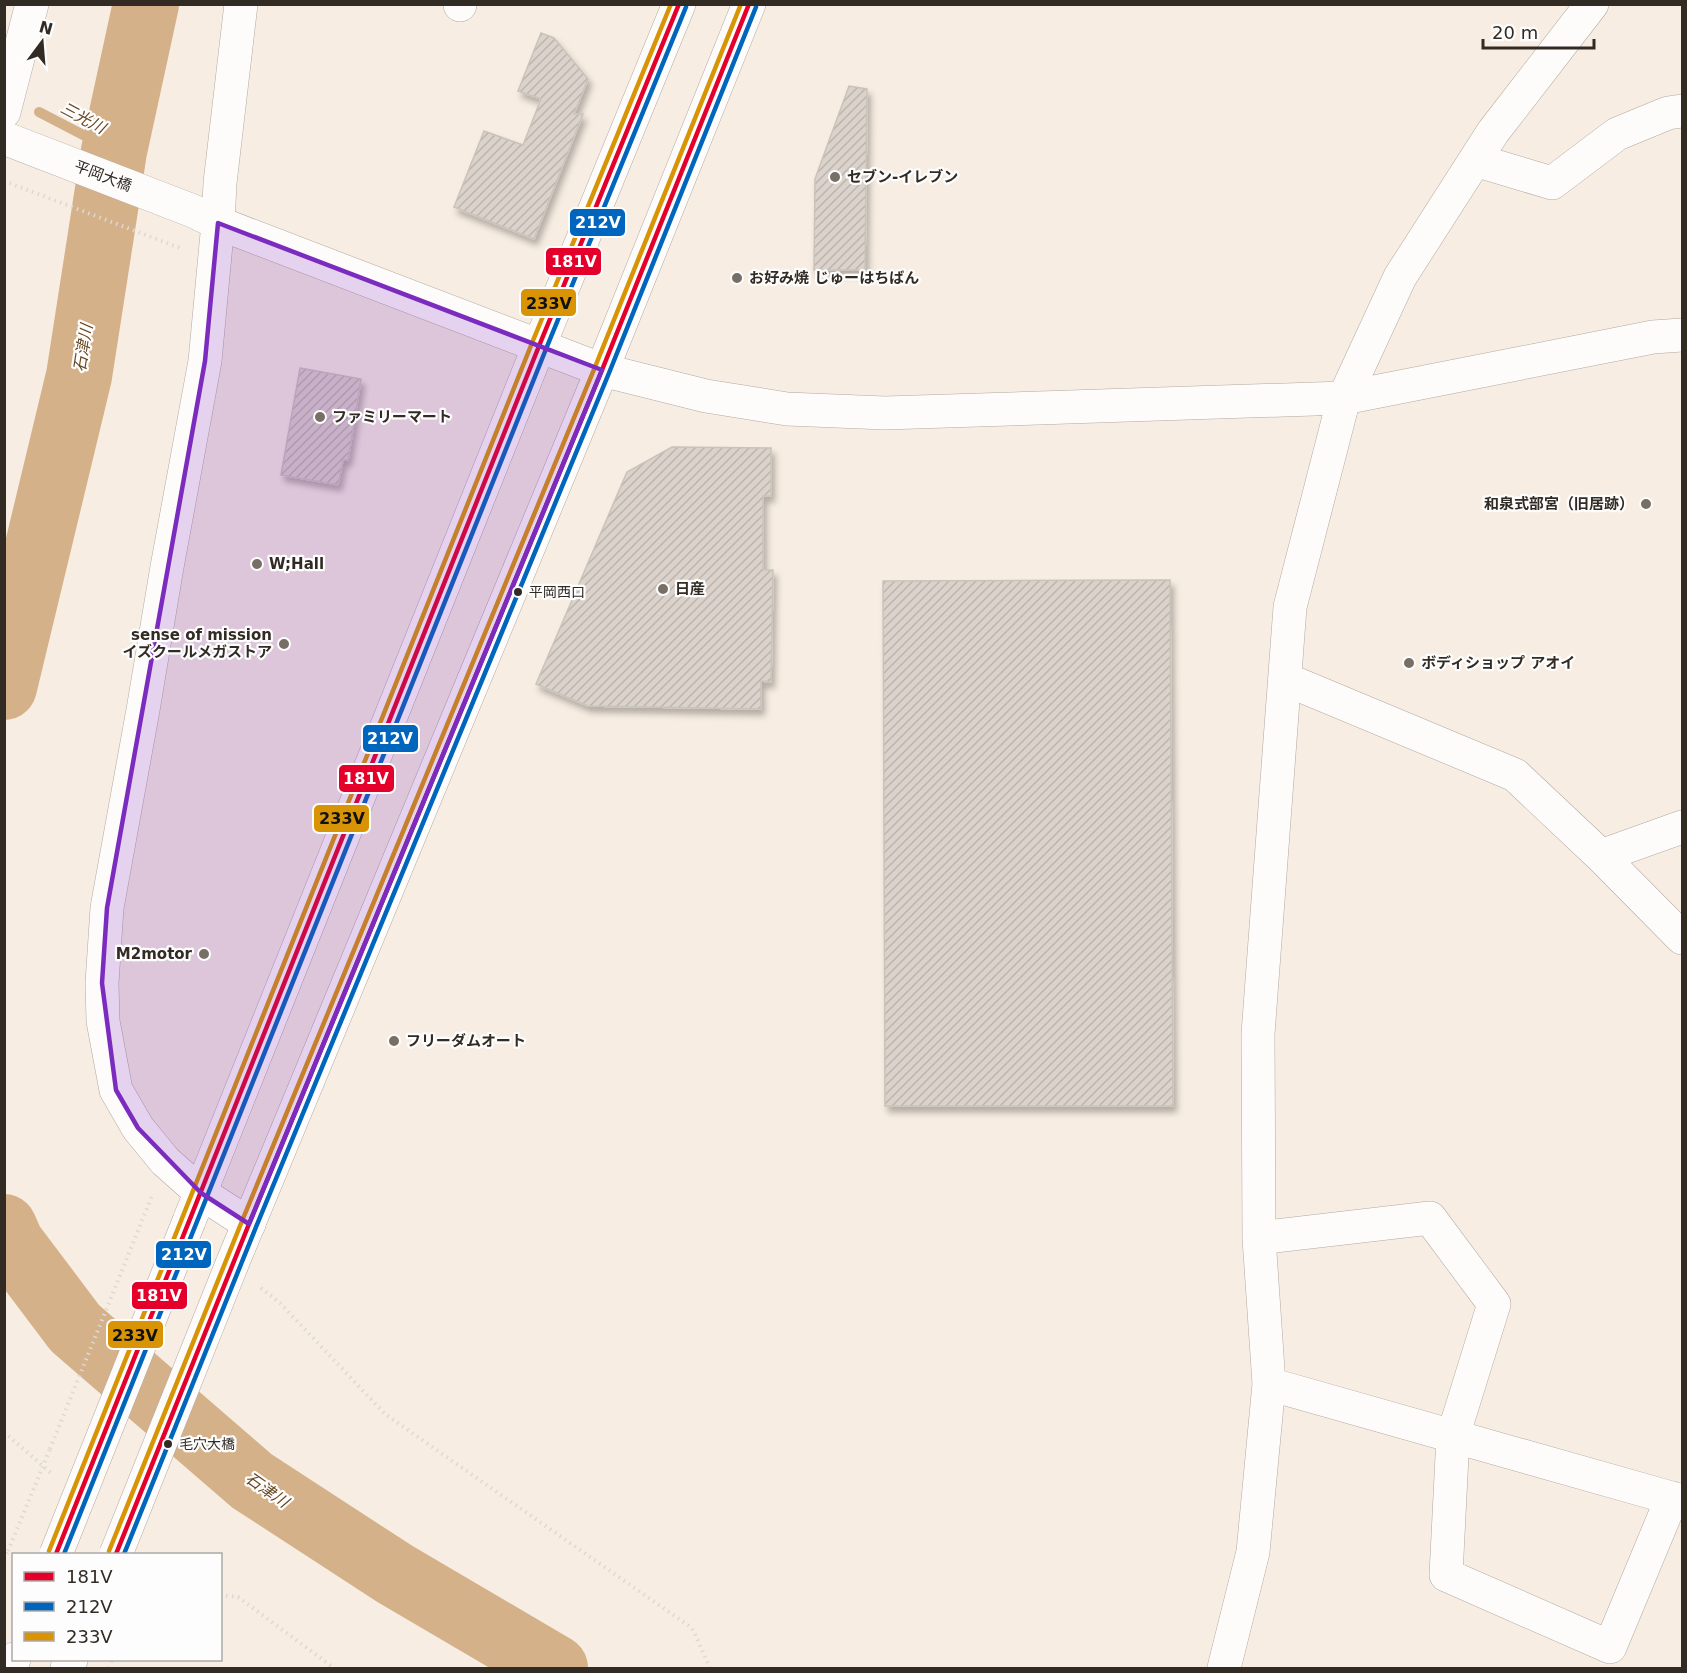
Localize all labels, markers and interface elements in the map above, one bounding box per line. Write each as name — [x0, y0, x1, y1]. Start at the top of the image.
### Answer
north arrow — [12, 12, 72, 72]
scale bar — [1483, 12, 1594, 50]
text: N — [37, 17, 55, 39]
text: 20 m — [1492, 22, 1538, 43]
water label: 三光川 — [57, 98, 110, 139]
street label: 平岡大橋 — [72, 157, 134, 195]
place label: セブン-イレブン — [847, 168, 958, 186]
marker: セブン-イレブン — [828, 170, 842, 184]
line badge: 212V — [569, 208, 626, 237]
text: 212V — [575, 213, 622, 232]
line badge: 181V — [545, 247, 602, 276]
text: 181V — [551, 252, 598, 271]
place label: お好み焼 じゅーはちばん — [749, 269, 919, 287]
marker: お好み焼 じゅーはちばん — [730, 271, 744, 285]
line badge: 233V — [520, 288, 577, 317]
text: 233V — [526, 294, 573, 313]
water label: 石津川 — [70, 321, 96, 373]
place label: ファミリーマート — [332, 408, 452, 426]
marker: ファミリーマート — [313, 410, 327, 424]
place label: 和泉式部宮（旧居跡） — [1484, 495, 1634, 513]
marker: 和泉式部宮（旧居跡） — [1639, 497, 1653, 511]
place label: W;Hall — [269, 555, 324, 573]
marker: W;Hall — [250, 557, 264, 571]
place label: 日産 — [675, 580, 705, 598]
marker: 日産 — [656, 582, 670, 596]
place label: 平岡西口 — [529, 584, 585, 600]
marker: 平岡西口 — [512, 586, 524, 598]
place label: sense of mission イズクールメガストア — [122, 626, 272, 661]
marker: sense of mission イズクールメガストア — [277, 637, 291, 651]
place label: ボディショップ アオイ — [1421, 654, 1575, 672]
marker: ボディショップ アオイ — [1402, 656, 1416, 670]
line badge: 212V — [362, 724, 419, 753]
text: 212V — [367, 729, 414, 748]
line badge: 181V — [338, 764, 395, 793]
text: 181V — [343, 769, 390, 788]
line badge: 233V — [313, 804, 370, 833]
text: 233V — [319, 809, 366, 828]
place label: M2motor — [116, 945, 193, 963]
marker: M2motor — [197, 947, 211, 961]
place label: フリーダムオート — [406, 1032, 526, 1050]
marker: フリーダムオート — [387, 1034, 401, 1048]
line badge: 212V — [155, 1240, 212, 1269]
text: 212V — [161, 1245, 208, 1264]
line badge: 181V — [131, 1281, 188, 1310]
text: 181V — [136, 1286, 183, 1305]
line badge: 233V — [107, 1320, 164, 1349]
text: 233V — [112, 1326, 159, 1345]
place label: 毛穴大橋 — [179, 1436, 235, 1452]
marker: 毛穴大橋 — [162, 1438, 174, 1450]
water label: 石津川 — [242, 1468, 294, 1513]
legend — [12, 1553, 222, 1661]
text: 181V — [66, 1566, 113, 1587]
text: 212V — [66, 1596, 113, 1617]
text: 233V — [66, 1626, 113, 1647]

